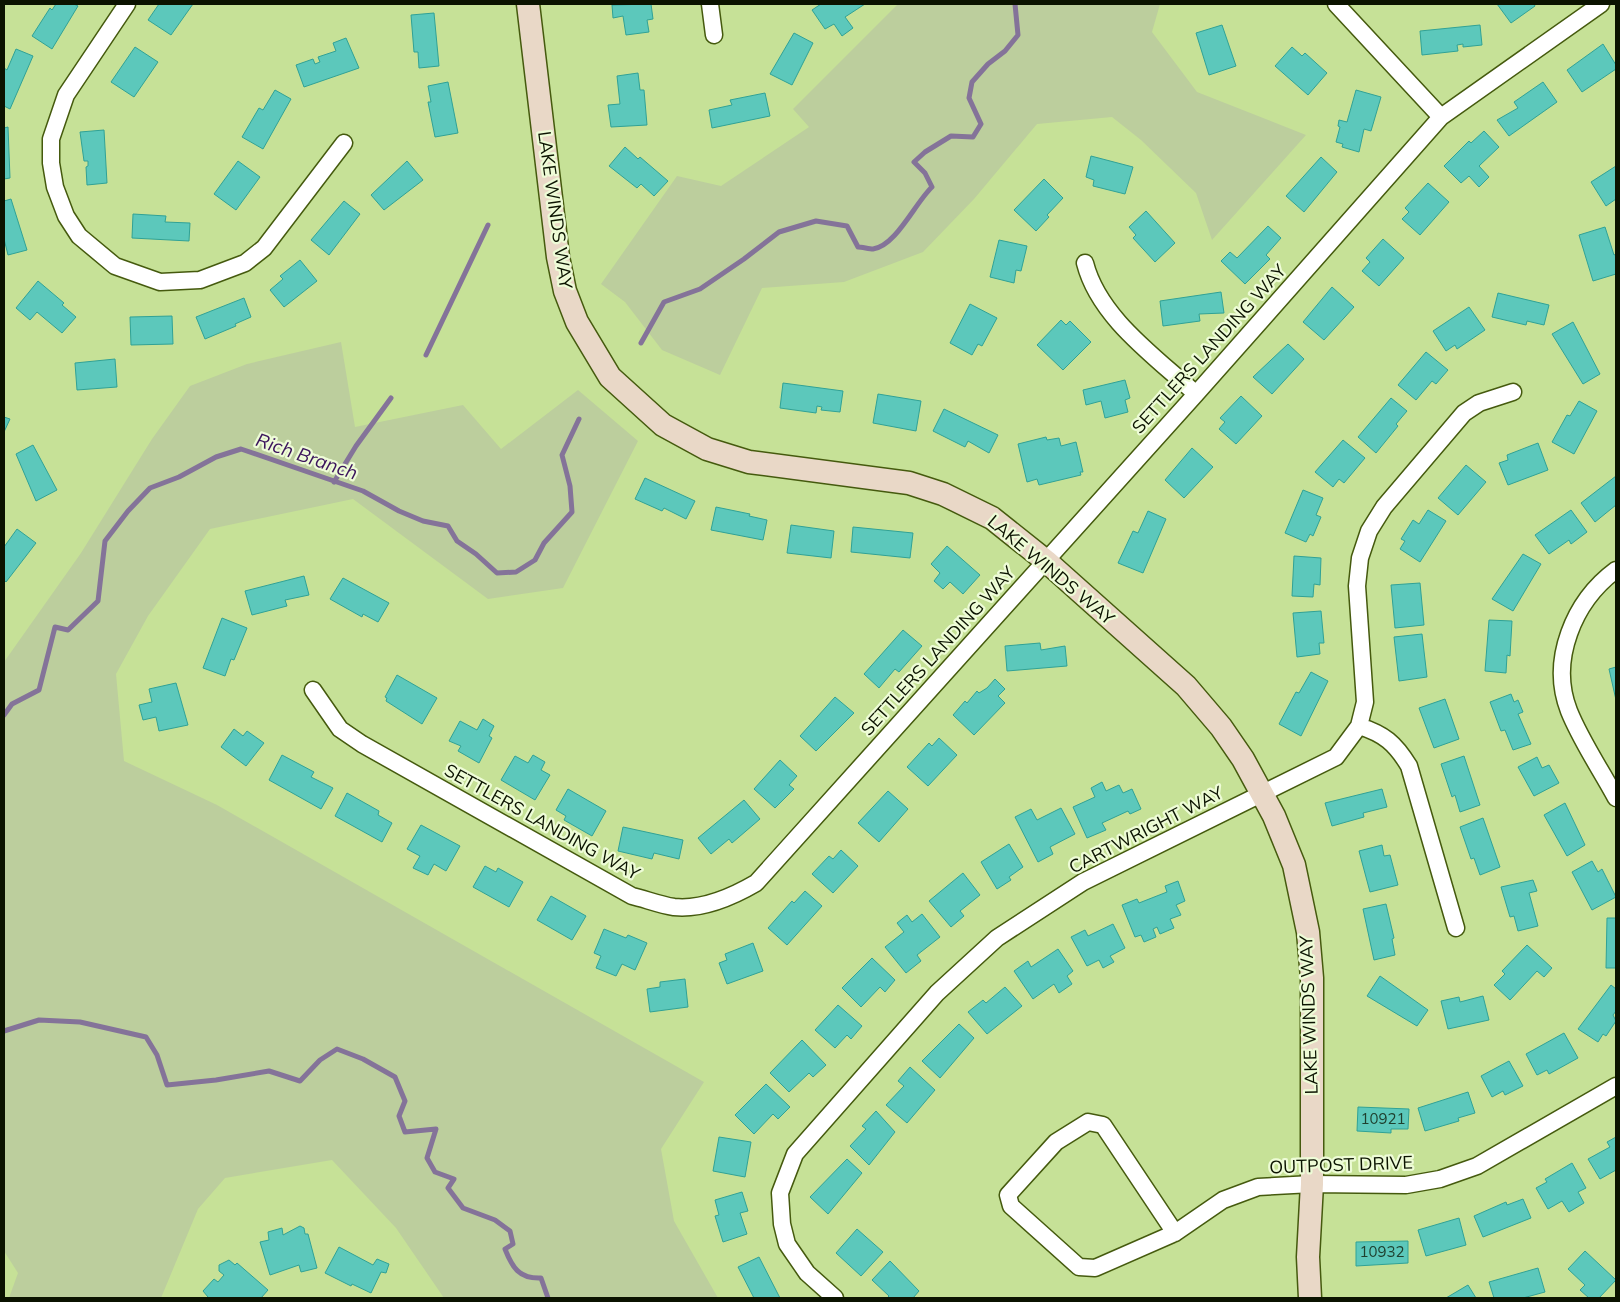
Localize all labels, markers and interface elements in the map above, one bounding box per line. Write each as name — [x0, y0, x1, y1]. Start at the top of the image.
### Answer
street label: LAKE WINDS WAY — [533, 130, 578, 291]
street label: SETTLERS LANDING WAY — [1127, 258, 1291, 438]
water label: Rich Branch — [253, 427, 361, 485]
street label: LAKE WINDS WAY — [983, 510, 1120, 630]
street label: SETTLERS LANDING WAY — [856, 560, 1020, 740]
street label: SETTLERS LANDING WAY — [441, 758, 645, 885]
street label: CARTWRIGHT WAY — [1065, 780, 1228, 878]
street label: LAKE WINDS WAY — [1294, 934, 1323, 1095]
house number: 10921 — [1360, 1109, 1406, 1128]
street label: OUTPOST DRIVE — [1269, 1151, 1413, 1178]
house number: 10932 — [1359, 1242, 1405, 1261]

